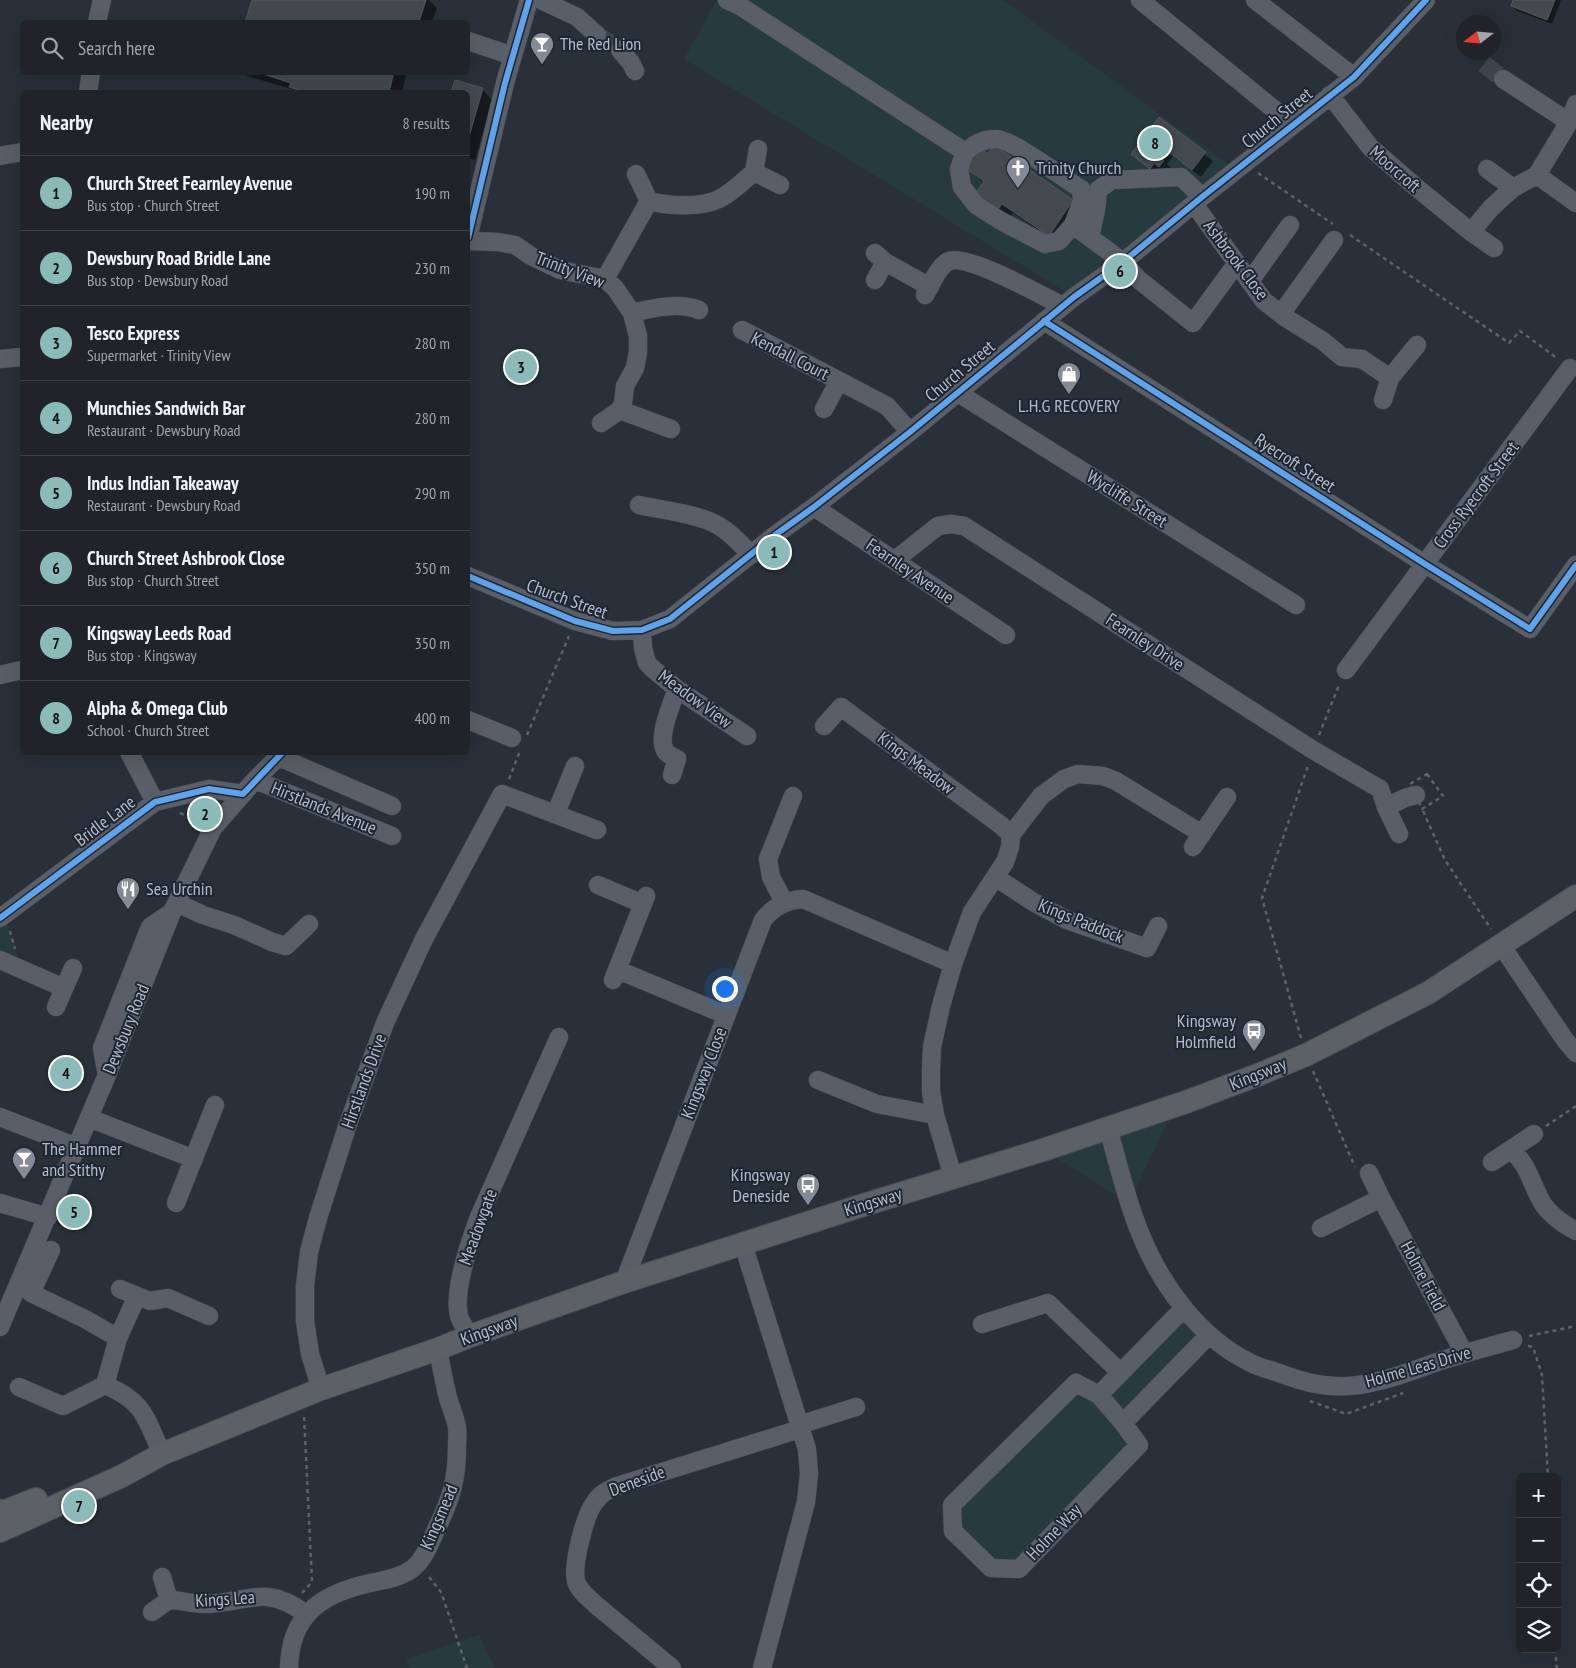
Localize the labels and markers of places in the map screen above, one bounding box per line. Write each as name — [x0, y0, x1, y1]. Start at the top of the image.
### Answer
bar icon: The Red Lion — [529, 31, 555, 65]
place label: The Red Lion — [560, 32, 641, 55]
pin: 8 — [1139, 124, 1171, 162]
church icon: Trinity Church — [1005, 155, 1031, 189]
place label: Trinity Church — [1036, 156, 1121, 179]
pin: 6 — [1104, 252, 1136, 290]
pin: 3 — [505, 348, 537, 386]
shop icon: L.H.G RECOVERY — [1056, 361, 1082, 395]
place label: L.H.G RECOVERY — [1018, 394, 1121, 417]
pin: 1 — [758, 533, 790, 571]
pin: 2 — [189, 795, 221, 833]
restaurant icon: Sea Urchin — [115, 876, 141, 910]
place label: Sea Urchin — [146, 877, 213, 900]
place label: Kingsway Holmfield — [1175, 1009, 1236, 1053]
bus stop icon: Kingsway Holmfield — [1241, 1018, 1267, 1052]
pin: 4 — [50, 1054, 82, 1092]
place label: The Hammer and Stithy — [42, 1137, 122, 1181]
bar icon: The Hammer and Stithy — [11, 1146, 37, 1180]
place label: Kingsway Deneside — [731, 1163, 790, 1207]
bus stop icon: Kingsway Deneside — [795, 1172, 821, 1206]
pin: 5 — [58, 1193, 90, 1231]
pin: 7 — [63, 1487, 95, 1525]

